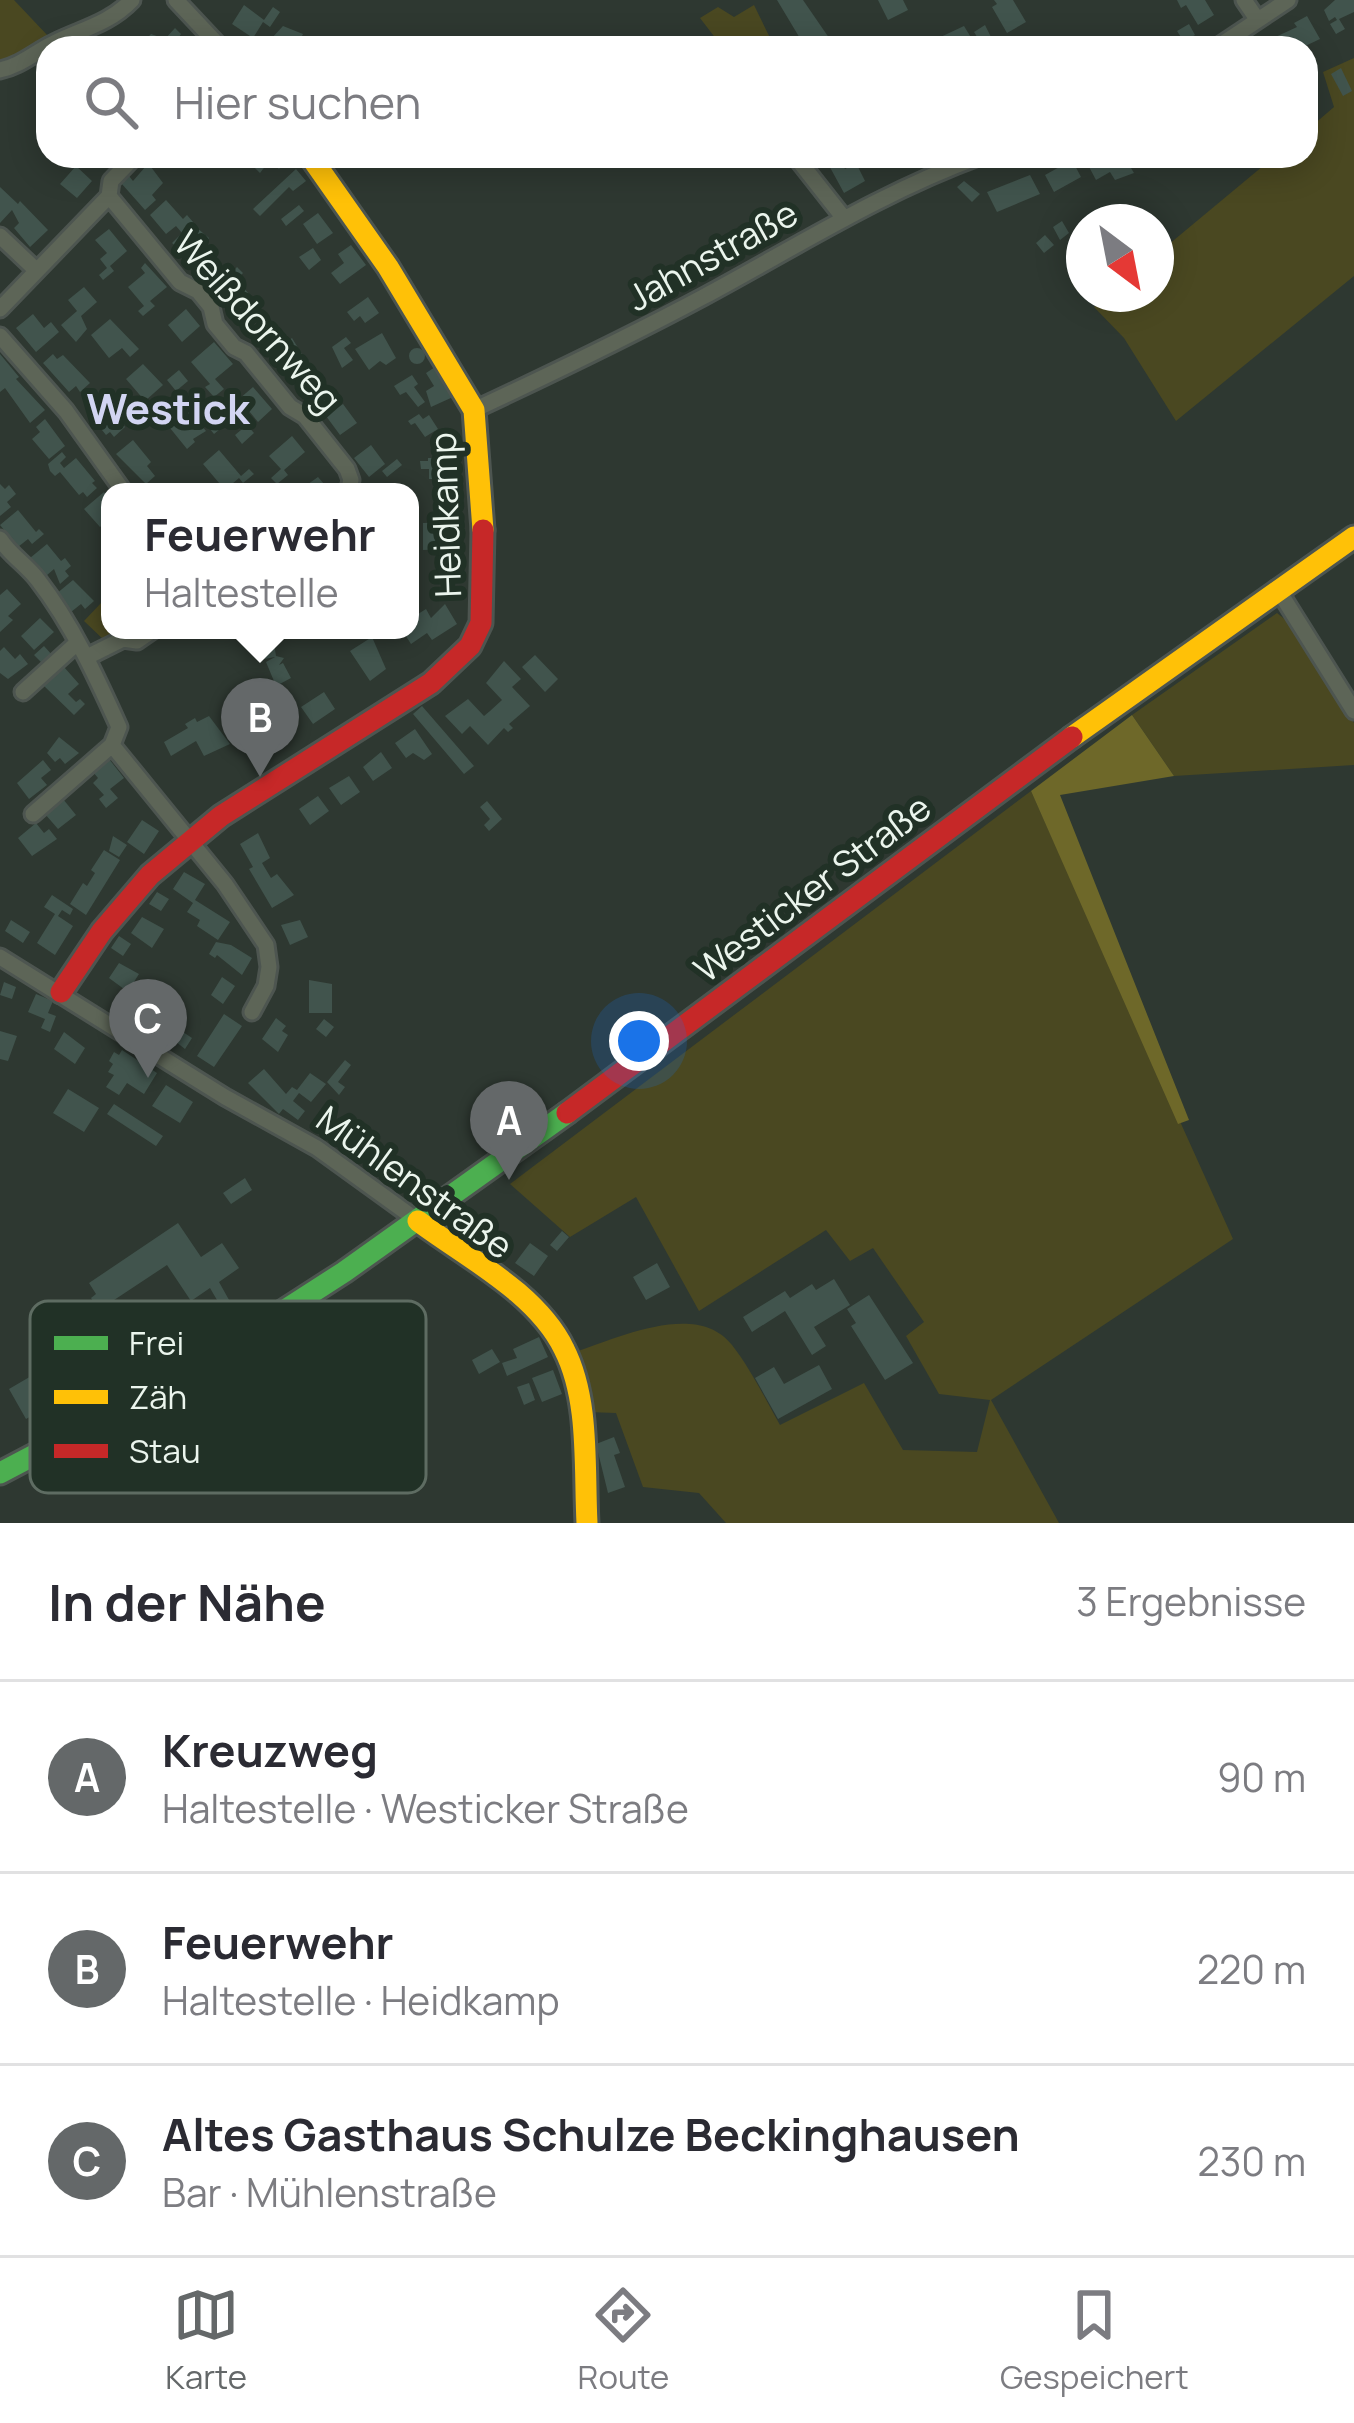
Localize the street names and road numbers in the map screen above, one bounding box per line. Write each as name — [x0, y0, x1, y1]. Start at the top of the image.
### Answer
street label: Jahnstraße — [618, 188, 806, 322]
street label: Weißdornweg — [163, 220, 353, 422]
street label: Heidkamp — [418, 432, 472, 598]
street label: Westicker Straße — [684, 783, 940, 993]
street label: Mühlenstraße — [307, 1094, 523, 1270]

